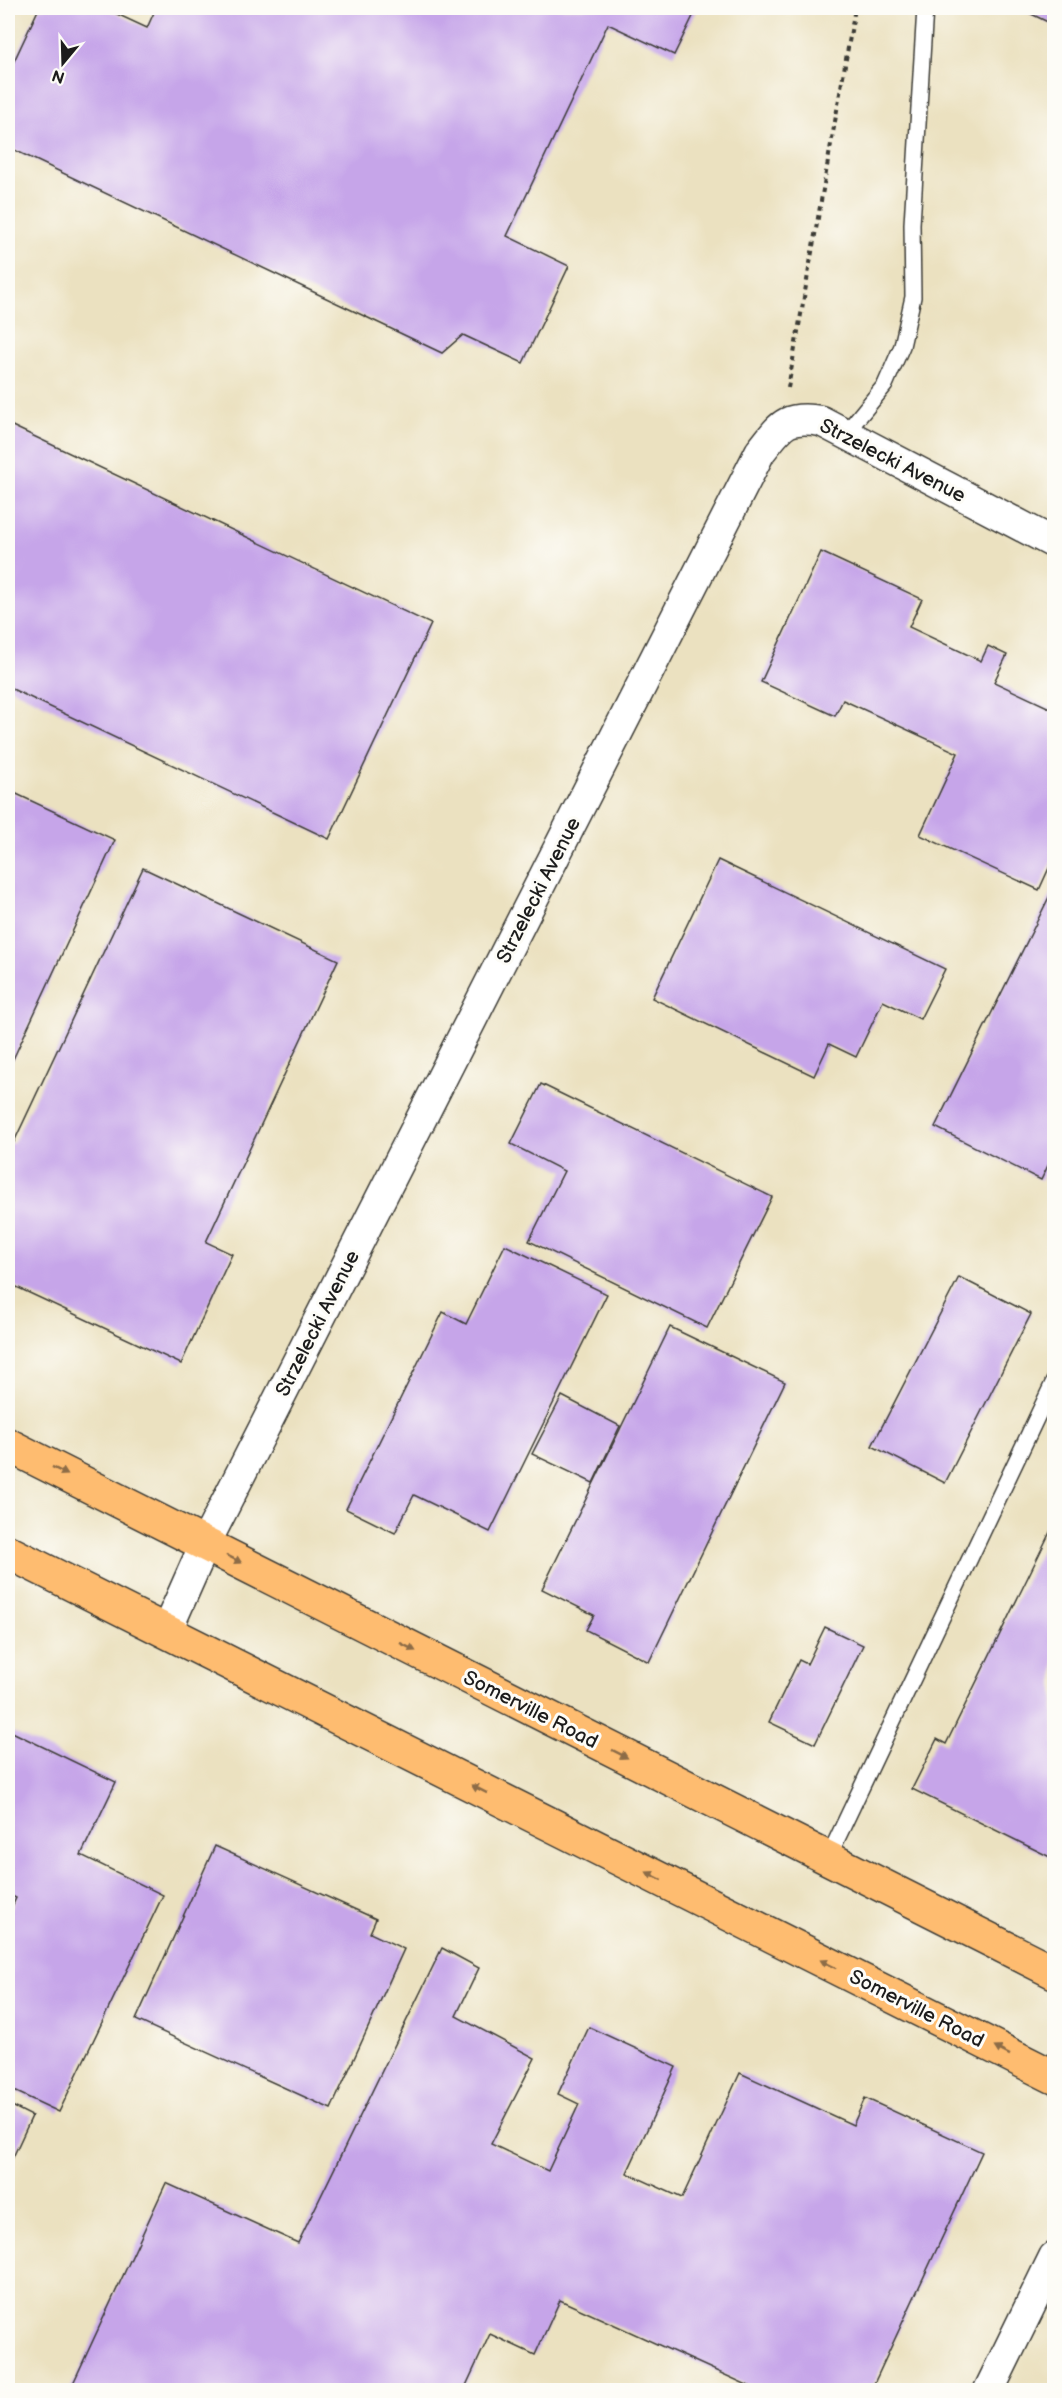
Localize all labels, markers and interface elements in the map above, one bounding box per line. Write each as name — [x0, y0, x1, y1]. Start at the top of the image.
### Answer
north arrow — [33, 33, 93, 93]
text: N — [50, 65, 67, 87]
street label: Strzelecki Avenue — [815, 414, 970, 508]
street label: Strzelecki Avenue — [492, 813, 586, 968]
street label: Strzelecki Avenue — [271, 1246, 365, 1401]
one-way arrow — [51, 1466, 68, 1476]
one-way arrow — [225, 1553, 243, 1563]
one-way arrow — [399, 1641, 417, 1651]
street label: Somerville Road — [459, 1666, 602, 1754]
one-way arrow — [611, 1749, 628, 1758]
one-way arrow — [471, 1784, 488, 1793]
one-way arrow — [645, 1871, 662, 1881]
one-way arrow — [819, 1959, 836, 1968]
street label: Somerville Road — [845, 1965, 988, 2053]
one-way arrow — [994, 2046, 1011, 2056]

